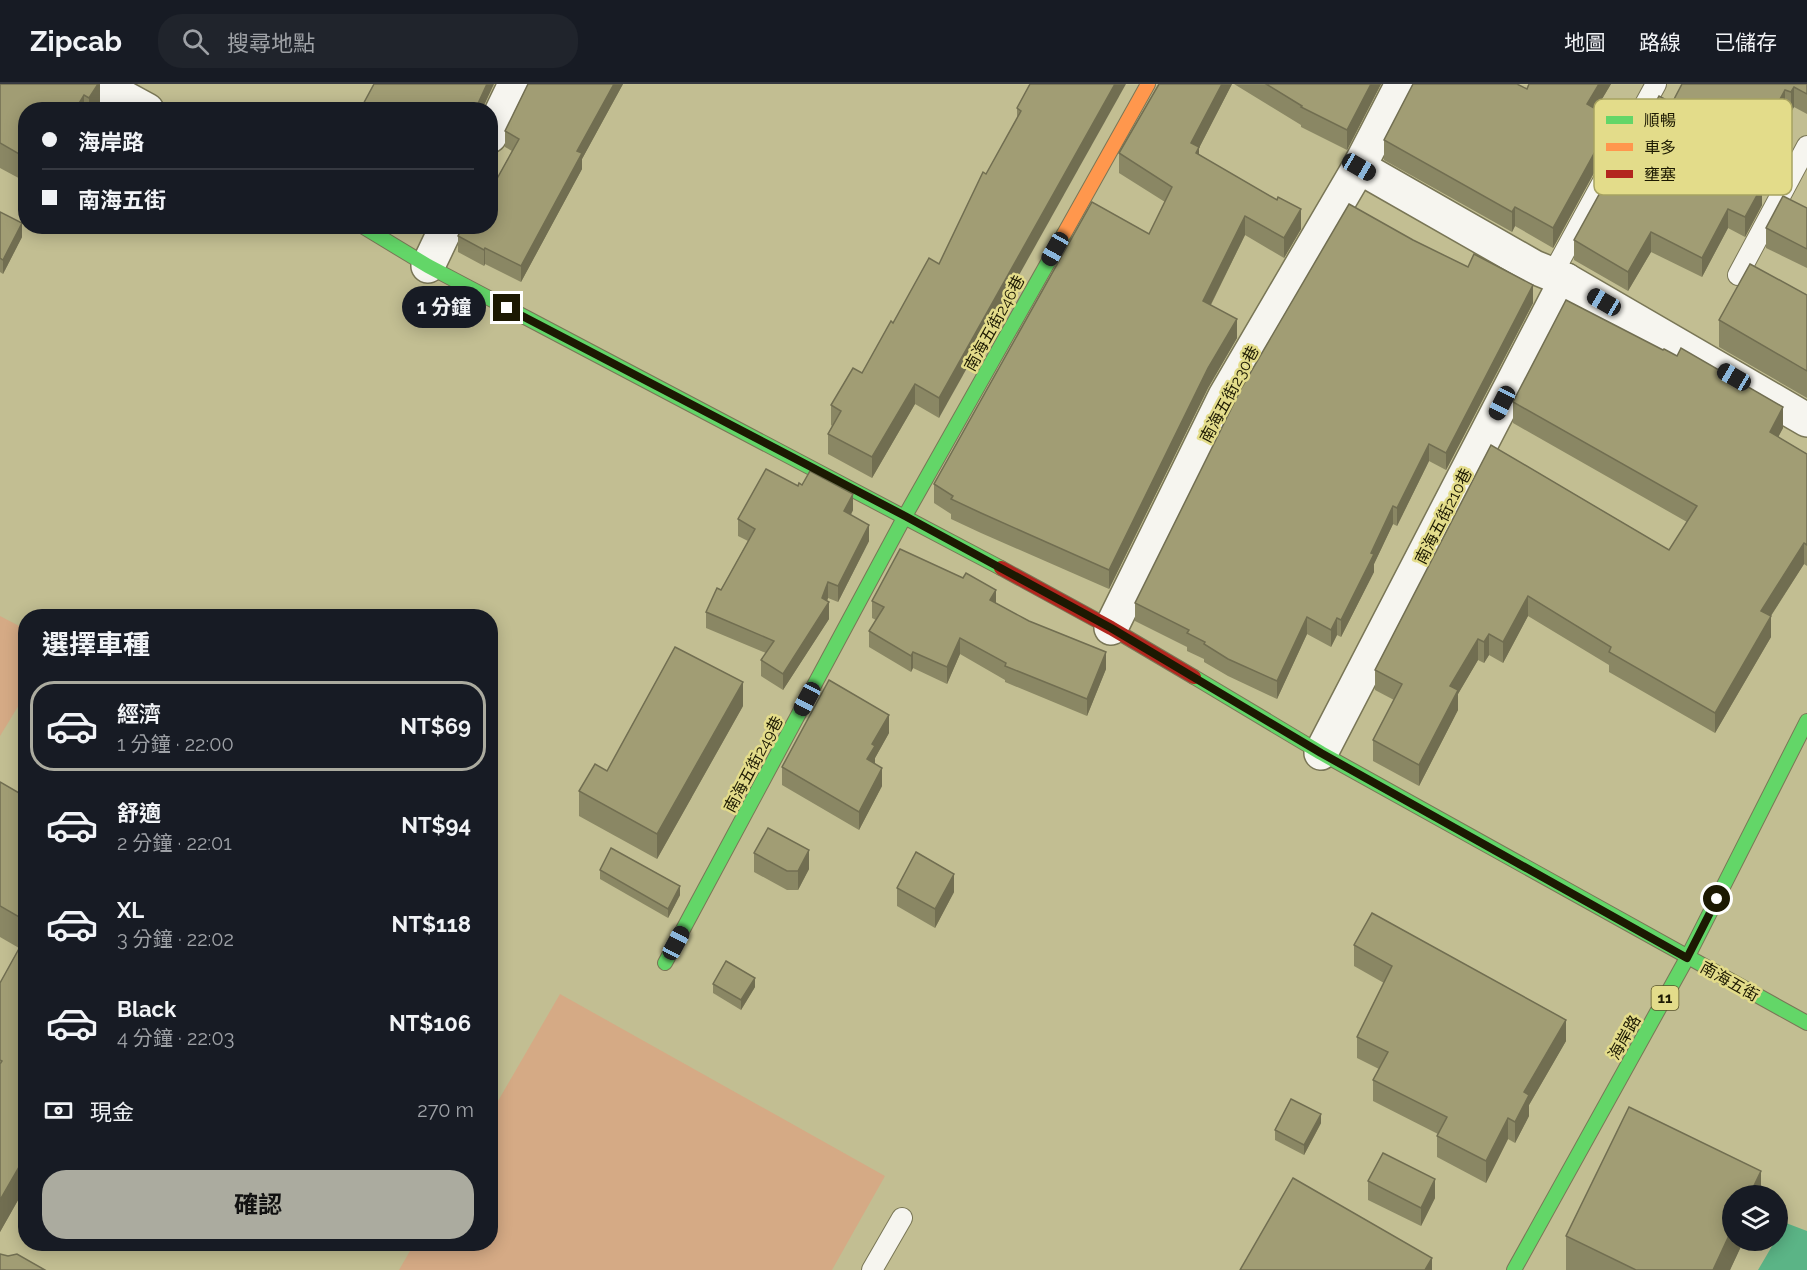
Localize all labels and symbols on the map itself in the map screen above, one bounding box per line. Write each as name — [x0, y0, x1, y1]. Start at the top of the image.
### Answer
legend — [1594, 99, 1792, 195]
text: 順暢 — [1644, 111, 1676, 130]
text: 車多 — [1644, 138, 1676, 157]
car — [1339, 150, 1379, 184]
text: 壅塞 — [1644, 165, 1676, 184]
car — [1038, 229, 1072, 269]
street label: 南海五街246巷 — [960, 272, 1029, 375]
car — [1584, 285, 1624, 319]
callout: 1 分鐘 — [402, 287, 486, 329]
route end — [493, 294, 520, 321]
street label: 南海五街230巷 — [1196, 343, 1263, 446]
car — [1714, 360, 1754, 394]
car — [1486, 383, 1518, 423]
street label: 南海五街210巷 — [1411, 465, 1476, 567]
car — [791, 679, 823, 719]
street label: 南海五街249巷 — [720, 713, 787, 816]
route start — [1703, 885, 1730, 912]
car — [660, 923, 692, 963]
street label: 南海五街 — [1697, 958, 1762, 1005]
road number: 11 — [1652, 986, 1678, 1010]
street label: 海岸路 — [1604, 1012, 1644, 1063]

